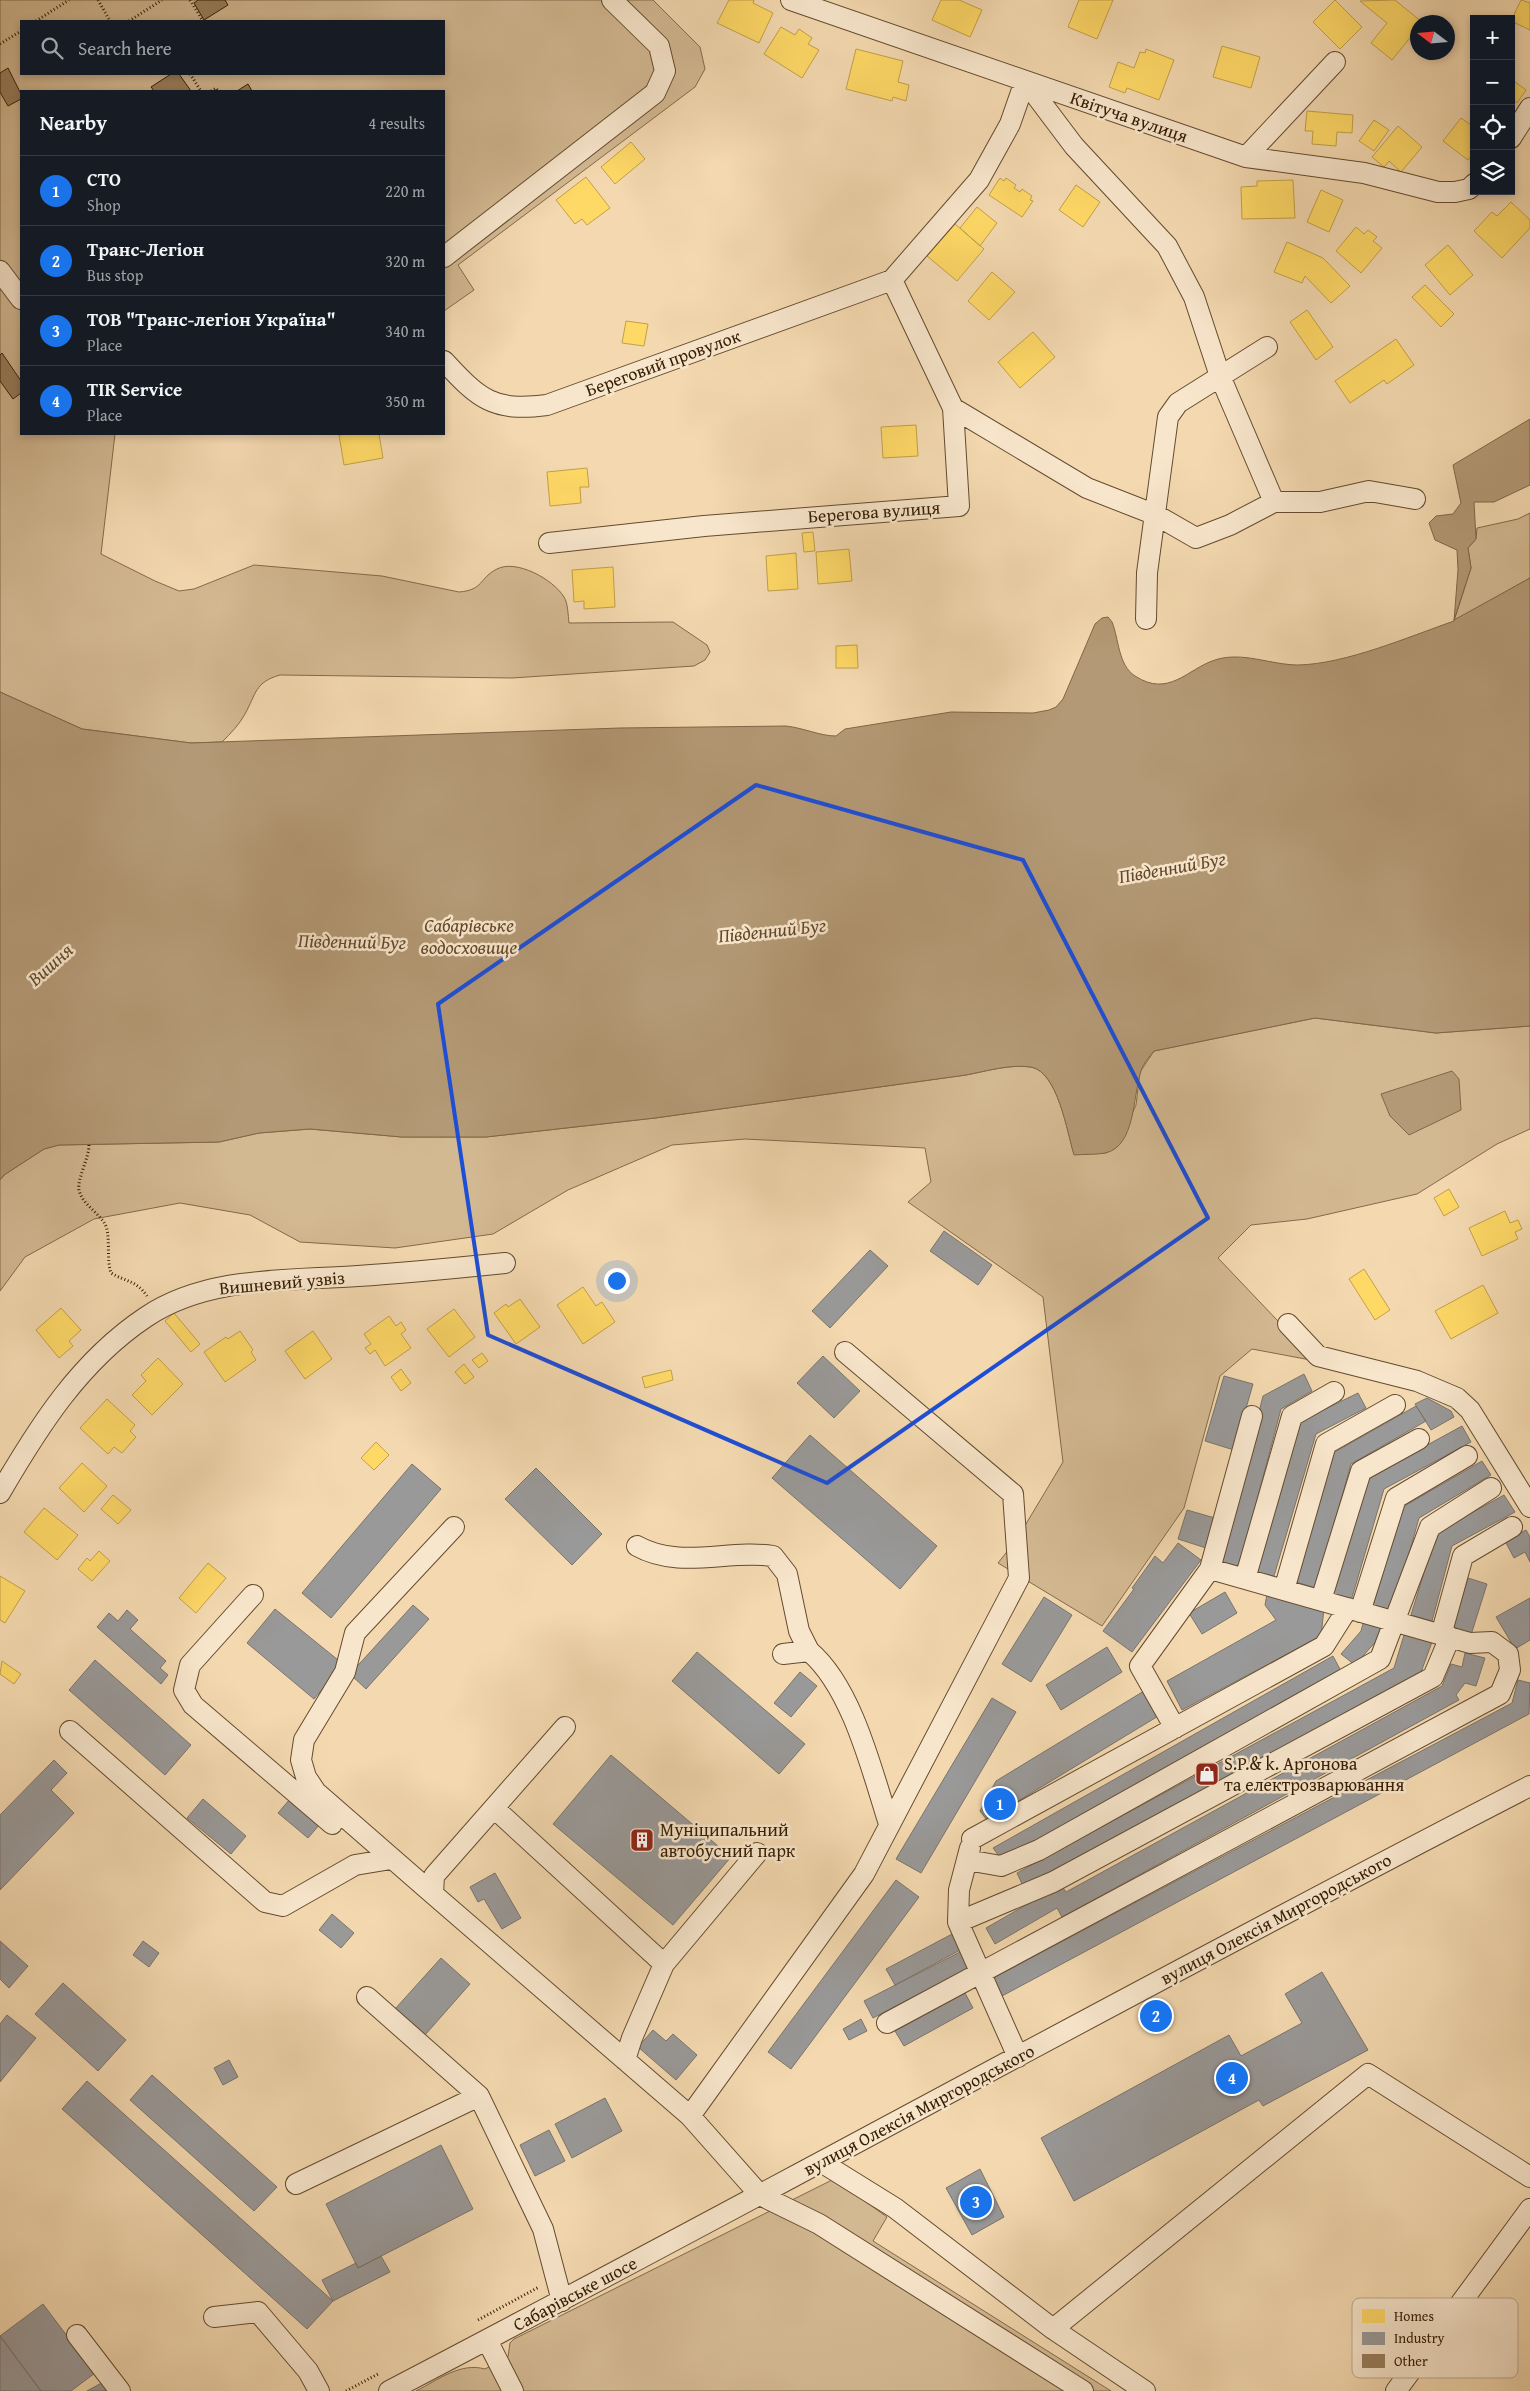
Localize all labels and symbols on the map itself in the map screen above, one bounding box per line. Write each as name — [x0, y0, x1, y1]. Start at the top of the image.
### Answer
north arrow — [1410, 15, 1455, 60]
street label: Квітуча вулиця — [1067, 84, 1192, 149]
street label: Береговий провулок — [582, 322, 745, 403]
street label: Берегова вулиця — [807, 493, 941, 530]
water label: Південний Буг — [1116, 844, 1228, 890]
water label: Південний Буг — [717, 910, 827, 950]
water label: Сабарівське водосховище — [421, 911, 517, 961]
water label: Південний Буг — [298, 926, 406, 956]
water label: Вишня — [21, 936, 79, 993]
street label: Вишневий узвіз — [218, 1264, 346, 1301]
your location — [604, 1268, 630, 1294]
place label: S.P.& k. Аргонова та електрозварювання — [1224, 1750, 1404, 1798]
shop icon: S.P.& k. Аргонова та електрозварювання — [1194, 1761, 1220, 1787]
pin: 1 — [984, 1785, 1016, 1823]
place label: Муніципальний автобусний парк — [660, 1816, 796, 1864]
building icon: Муніципальний автобусний парк — [629, 1827, 655, 1853]
street label: вулиця Олексія Миргородського — [1155, 1846, 1396, 1991]
pin: 2 — [1140, 1997, 1172, 2035]
street label: вулиця Олексія Миргородського — [798, 2037, 1039, 2182]
pin: 4 — [1216, 2059, 1248, 2097]
pin: 3 — [960, 2183, 992, 2221]
street label: Сабарівське шосе — [508, 2249, 642, 2338]
legend — [1352, 2298, 1518, 2378]
text: Homes — [1394, 2306, 1434, 2326]
text: Industry — [1394, 2328, 1444, 2348]
text: Other — [1394, 2351, 1428, 2371]

